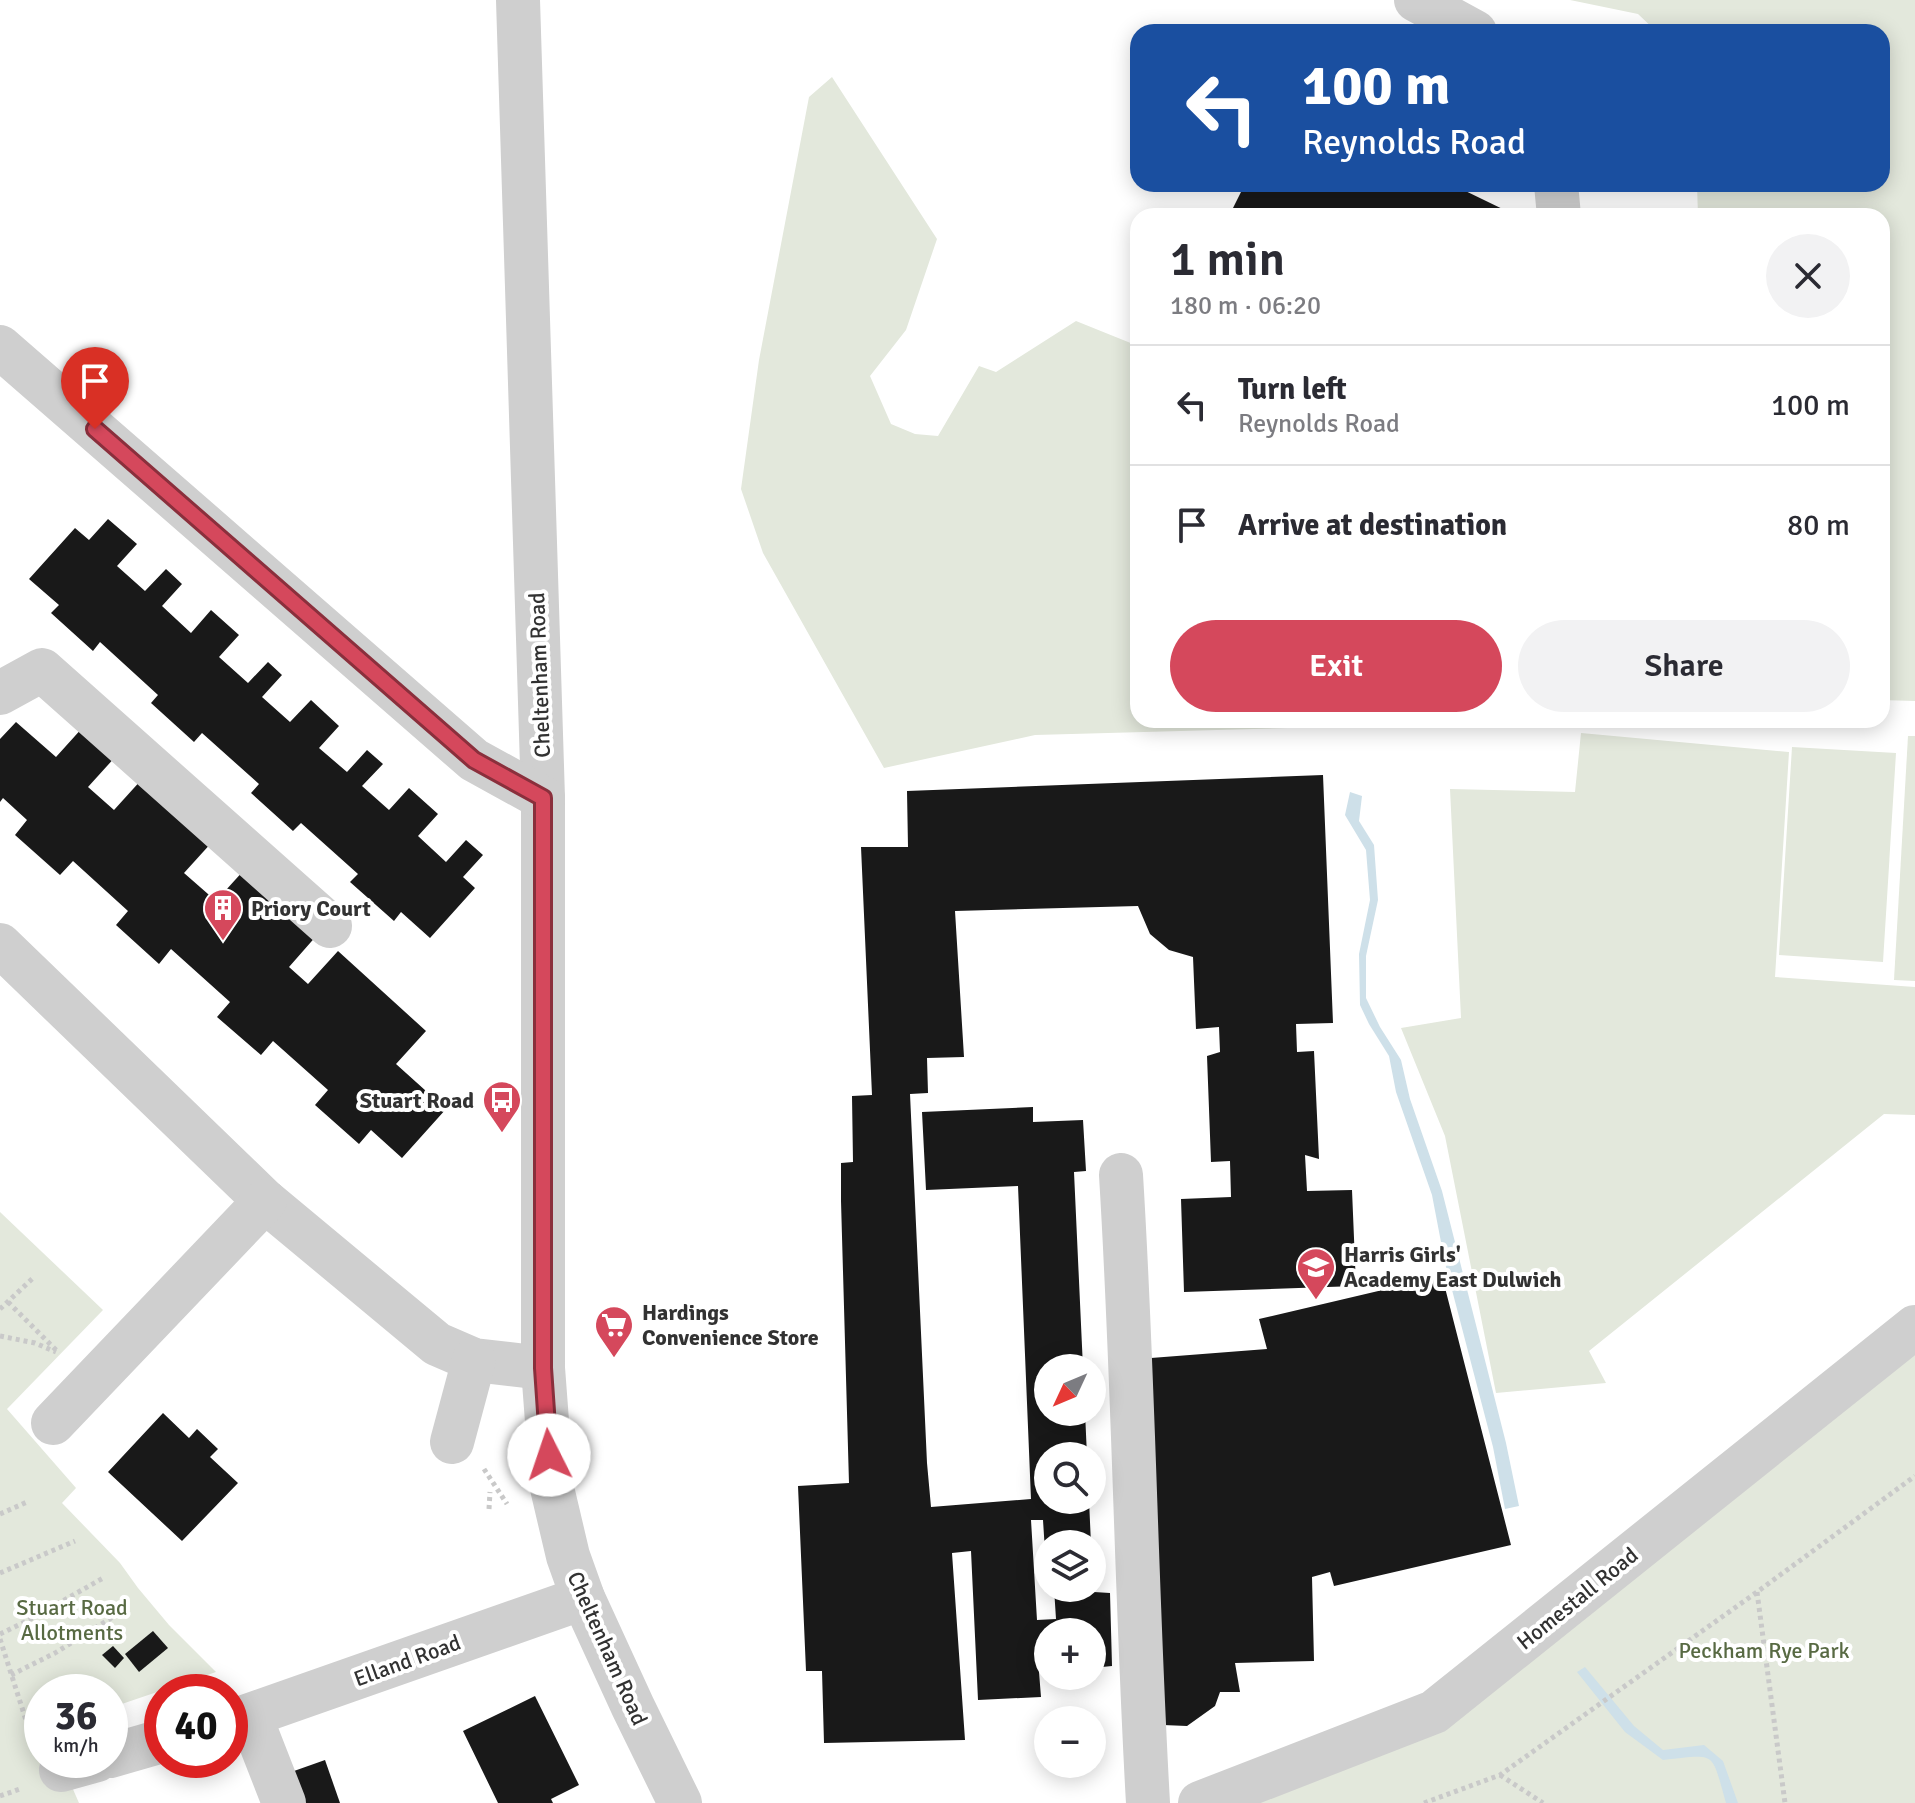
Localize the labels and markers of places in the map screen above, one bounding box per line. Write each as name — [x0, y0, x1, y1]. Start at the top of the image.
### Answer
pin — [61, 347, 129, 429]
building icon: Priory Court — [202, 887, 244, 942]
place label: Priory Court — [251, 895, 371, 922]
bus stop icon: Stuart Road — [481, 1079, 523, 1134]
place label: Stuart Road — [360, 1087, 474, 1114]
place label: Harris Girls' Academy East Dulwich — [1344, 1241, 1562, 1293]
school or university icon: Harris Girls' Academy East Dulwich — [1295, 1246, 1337, 1301]
place label: Hardings Convenience Store — [642, 1299, 819, 1351]
supermarket icon: Hardings Convenience Store — [593, 1304, 635, 1359]

